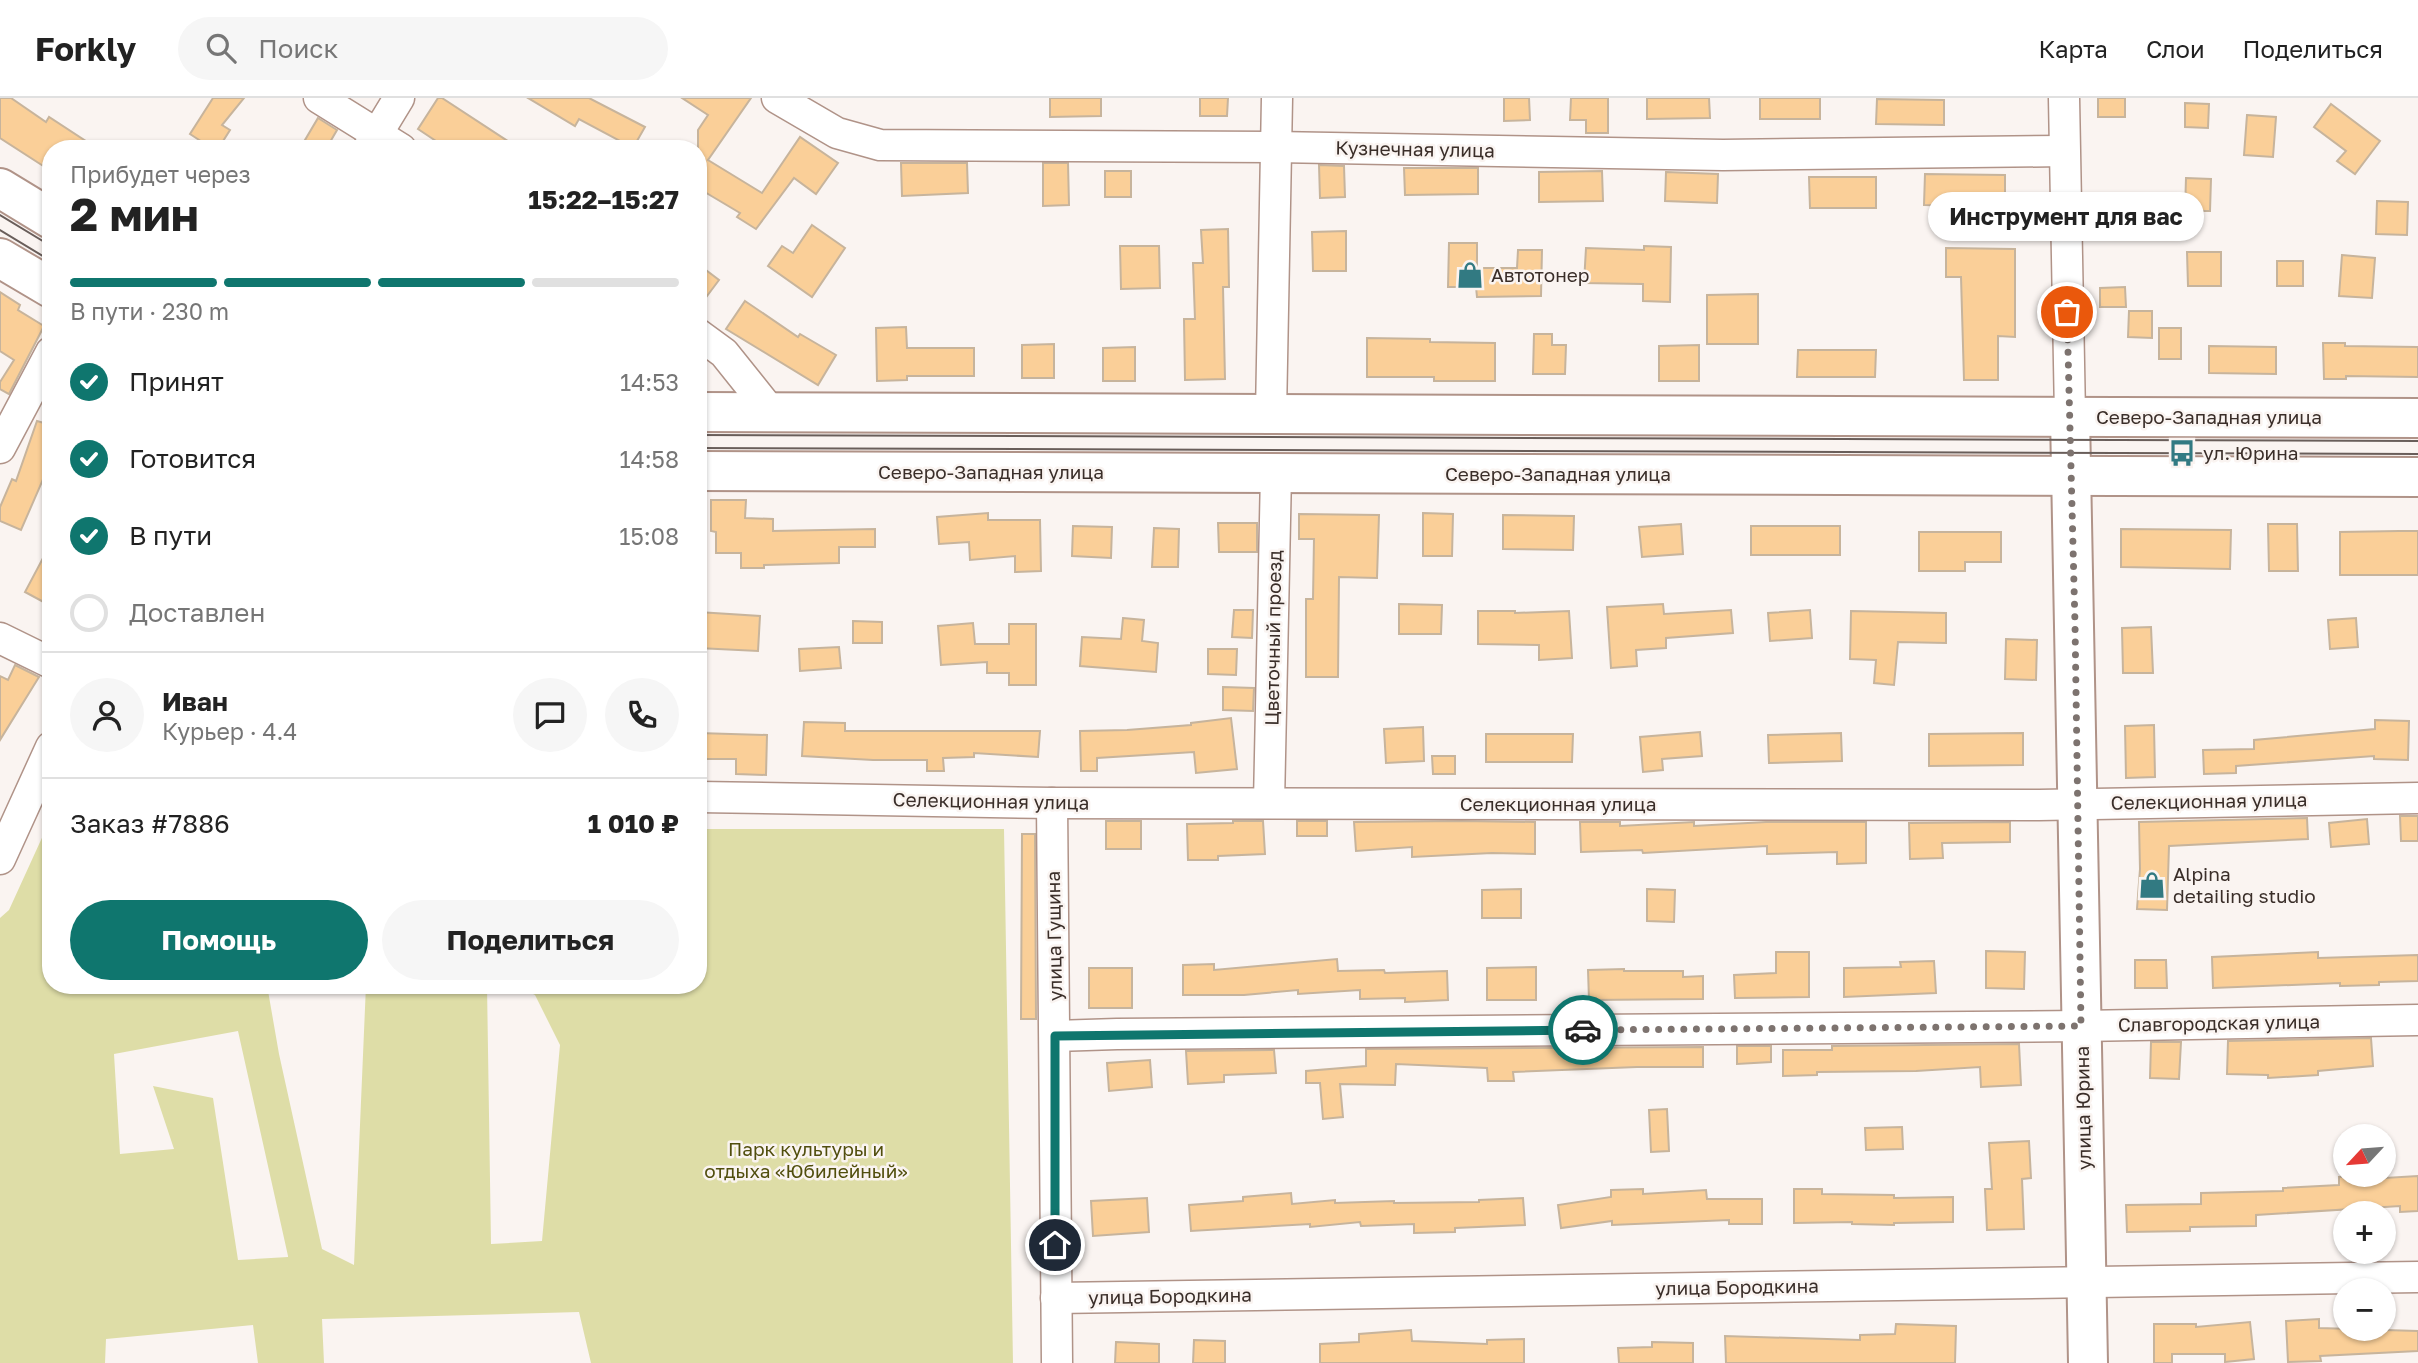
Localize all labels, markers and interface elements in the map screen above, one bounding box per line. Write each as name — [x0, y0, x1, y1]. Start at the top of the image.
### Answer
search box — [178, 17, 668, 80]
text: Forkly — [35, 29, 136, 68]
icon: search — [202, 29, 240, 67]
text: Поиск — [258, 33, 338, 64]
text: Карта — [2038, 34, 2108, 63]
text: Слои — [2146, 34, 2205, 63]
text: Поделиться — [2243, 34, 2383, 63]
street label: Кузнечная улица — [1335, 136, 1495, 161]
text: Прибудет через — [70, 160, 251, 188]
text: 15:22–15:27 — [528, 184, 679, 215]
text: 2 мин — [70, 186, 199, 241]
callout: Инструмент для вас — [1929, 193, 2205, 242]
text: Инструмент для вас — [1949, 202, 2183, 230]
shop icon: Автотонер — [1455, 260, 1485, 290]
place label: Автотонер — [1491, 263, 1589, 286]
pin — [2037, 282, 2097, 342]
icon: bag — [2048, 293, 2086, 331]
text: В пути · 230 m — [70, 297, 229, 325]
icon: check — [70, 363, 108, 401]
text: Принят — [129, 366, 224, 397]
text: 14:53 — [620, 368, 679, 396]
street label: Северо-Западная улица — [2096, 405, 2322, 428]
bus stop icon: ул. Юрина — [2167, 438, 2197, 468]
icon: check — [70, 440, 108, 478]
place label: ул. Юрина — [2203, 441, 2298, 464]
text: Готовится — [129, 443, 256, 474]
text: 14:58 — [620, 445, 679, 473]
street label: Северо-Западная улица — [878, 460, 1104, 483]
street label: Северо-Западная улица — [1445, 462, 1671, 485]
icon: check — [70, 517, 108, 555]
text: В пути — [129, 520, 212, 551]
text: 15:08 — [619, 522, 679, 550]
street label: Цветочный проезд — [1259, 549, 1286, 726]
text: Доставлен — [129, 597, 265, 628]
button: person — [70, 678, 144, 752]
button: chat — [513, 678, 587, 752]
button: phone — [605, 678, 679, 752]
text: Иван — [162, 686, 228, 717]
text: Курьер · 4.4 — [162, 717, 297, 745]
street label: Селекционная улица — [892, 787, 1090, 814]
street label: Селекционная улица — [2110, 787, 2308, 814]
street label: Селекционная улица — [1460, 792, 1656, 815]
text: Заказ #7886 — [70, 808, 230, 839]
text: 1 010 ₽ — [588, 808, 679, 839]
place label: Alpina detailing studio — [2173, 862, 2316, 907]
shop icon: Alpina detailing studio — [2137, 870, 2167, 900]
street label: улица Гущина — [1041, 871, 1066, 1001]
button: Помощь — [70, 900, 368, 980]
button: Поделиться — [382, 900, 679, 980]
courier — [1548, 995, 1618, 1065]
street label: Славгородская улица — [2118, 1009, 2320, 1036]
icon: car — [1564, 1011, 1602, 1049]
street label: улица Юрина — [2070, 1046, 2095, 1170]
north arrow — [2333, 1124, 2396, 1186]
map controls — [2333, 1124, 2396, 1341]
park label: Парк культуры и отдыха «Юбилейный» — [704, 1137, 908, 1182]
button: + — [2333, 1201, 2396, 1264]
pin — [1025, 1215, 1085, 1275]
icon: home — [1036, 1226, 1074, 1264]
street label: улица Бородкина — [1655, 1274, 1819, 1299]
button: − — [2333, 1278, 2396, 1341]
street label: улица Бородкина — [1088, 1283, 1252, 1308]

